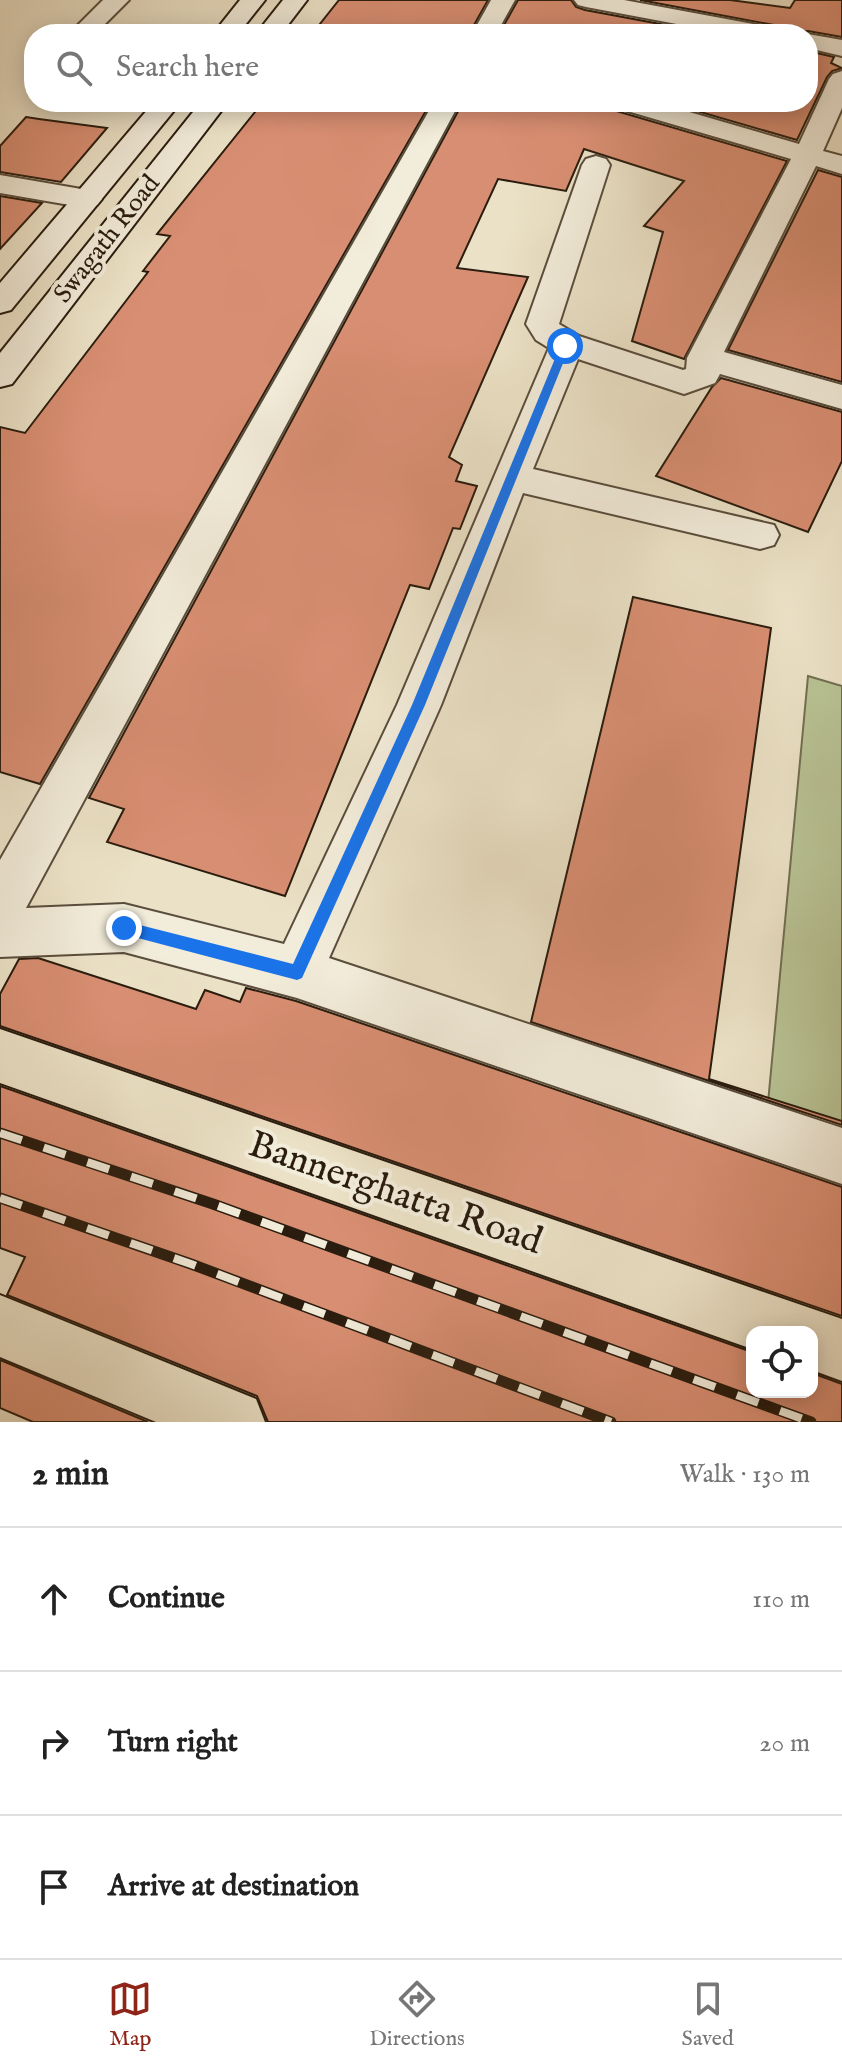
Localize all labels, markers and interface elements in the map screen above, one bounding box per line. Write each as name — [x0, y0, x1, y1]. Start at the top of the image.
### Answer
search box — [24, 24, 818, 112]
icon: search — [52, 46, 96, 90]
text: Search here — [116, 49, 259, 87]
street label: Swagath Road — [47, 168, 167, 310]
route start — [547, 328, 583, 364]
route end — [106, 910, 142, 946]
street label: Bannerghatta Road — [242, 1121, 549, 1267]
map controls — [746, 1326, 818, 1398]
button: locate — [746, 1326, 818, 1398]
text: 2 min — [32, 1453, 109, 1496]
text: Walk · 130 m — [680, 1458, 810, 1491]
icon: ahead — [32, 1577, 76, 1621]
text: Continue — [108, 1580, 225, 1618]
text: 110 m — [752, 1583, 810, 1616]
icon: right — [32, 1721, 76, 1765]
text: Turn right — [108, 1724, 238, 1762]
text: 20 m — [759, 1727, 810, 1760]
icon: arrive — [32, 1865, 76, 1909]
text: Arrive at destination — [108, 1868, 359, 1906]
tab: Map — [108, 1977, 152, 2053]
tab: Directions — [369, 1977, 465, 2053]
tab: Saved — [682, 1977, 734, 2053]

